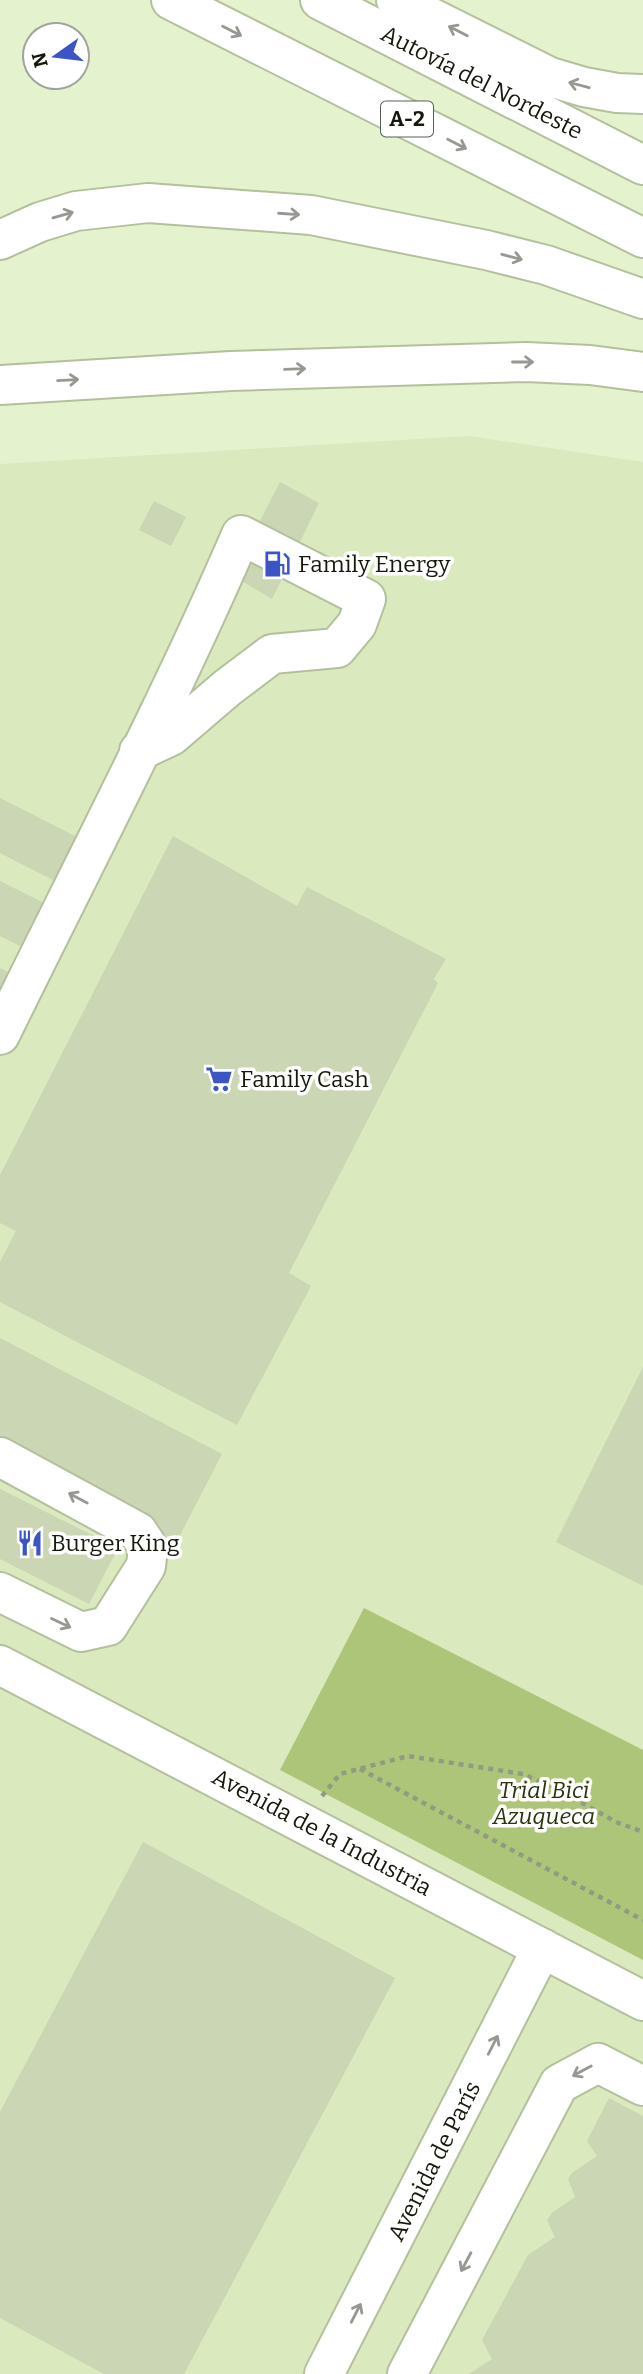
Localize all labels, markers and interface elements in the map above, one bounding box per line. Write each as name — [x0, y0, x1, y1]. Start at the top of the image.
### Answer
street label: Autovía del Nordeste — [377, 19, 587, 145]
north arrow — [21, 21, 91, 91]
one-way arrow — [221, 24, 242, 38]
one-way arrow — [448, 24, 469, 38]
text: N — [27, 50, 53, 70]
one-way arrow — [568, 78, 590, 91]
road number: A-2 — [381, 102, 433, 136]
one-way arrow — [446, 138, 467, 152]
one-way arrow — [51, 208, 74, 221]
one-way arrow — [277, 208, 300, 221]
one-way arrow — [501, 251, 523, 264]
one-way arrow — [511, 355, 534, 369]
one-way arrow — [283, 362, 306, 375]
one-way arrow — [56, 374, 79, 387]
fuel station icon: Family Energy — [262, 549, 292, 579]
place label: Family Energy — [298, 550, 451, 578]
supermarket icon: Family Cash — [204, 1064, 234, 1094]
place label: Family Cash — [240, 1065, 369, 1093]
one-way arrow — [68, 1491, 89, 1504]
restaurant icon: Burger King — [15, 1528, 45, 1558]
place label: Burger King — [51, 1529, 180, 1557]
one-way arrow — [50, 1617, 71, 1630]
street label: Avenida de la Industria — [207, 1762, 437, 1902]
park label: Trial Bici Azuqueca — [492, 1776, 595, 1830]
one-way arrow — [486, 2035, 500, 2056]
one-way arrow — [572, 2065, 593, 2079]
street label: Avenida de París — [382, 2076, 486, 2246]
one-way arrow — [458, 2251, 472, 2272]
one-way arrow — [349, 2303, 363, 2324]

